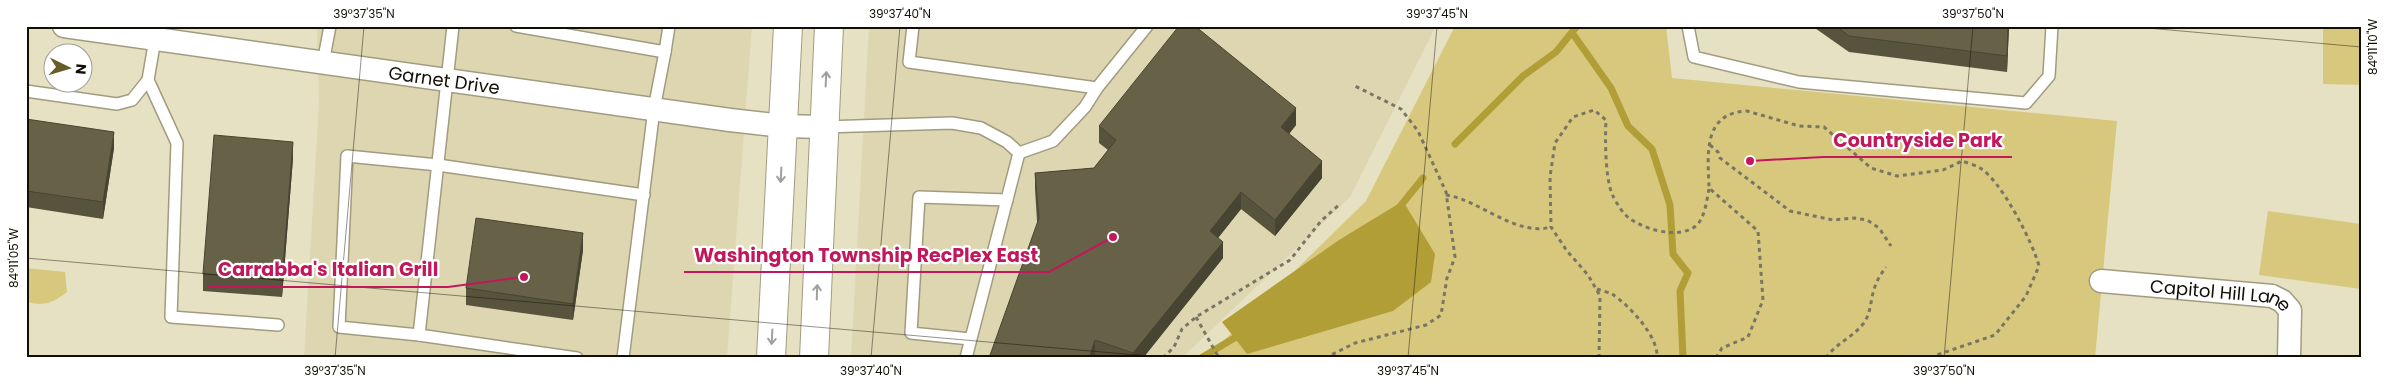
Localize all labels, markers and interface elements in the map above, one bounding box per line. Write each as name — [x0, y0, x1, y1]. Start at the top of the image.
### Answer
text: 39°37'35"N — [333, 5, 395, 22]
text: 39°37'40"N — [869, 5, 931, 22]
text: 39°37'45"N — [1406, 5, 1468, 22]
text: 39°37'50"N — [1942, 5, 2004, 22]
text: 84°11'10"W — [2364, 19, 2381, 75]
north arrow — [42, 42, 92, 92]
street label: Garnet Drive — [387, 59, 502, 100]
text: N — [71, 63, 91, 75]
one-way arrow — [822, 71, 831, 87]
callout: Countryside Park — [1823, 123, 2012, 157]
text: Countryside Park — [1833, 127, 2003, 154]
one-way arrow — [776, 167, 785, 183]
text: 84°11'05"W — [5, 228, 22, 288]
callout: Washington Township RecPlex East — [684, 238, 1049, 272]
text: Washington Township RecPlex East — [694, 242, 1038, 269]
callout: Carrabba's Italian Grill — [207, 253, 448, 287]
text: Carrabba's Italian Grill — [218, 256, 438, 283]
street label: Capitol Hill Lane — [2149, 273, 2298, 317]
one-way arrow — [812, 284, 822, 300]
one-way arrow — [767, 329, 776, 345]
text: 39°37'35"N — [304, 362, 366, 379]
text: 39°37'40"N — [840, 362, 902, 379]
text: 39°37'45"N — [1377, 362, 1439, 379]
text: 39°37'50"N — [1913, 362, 1975, 379]

